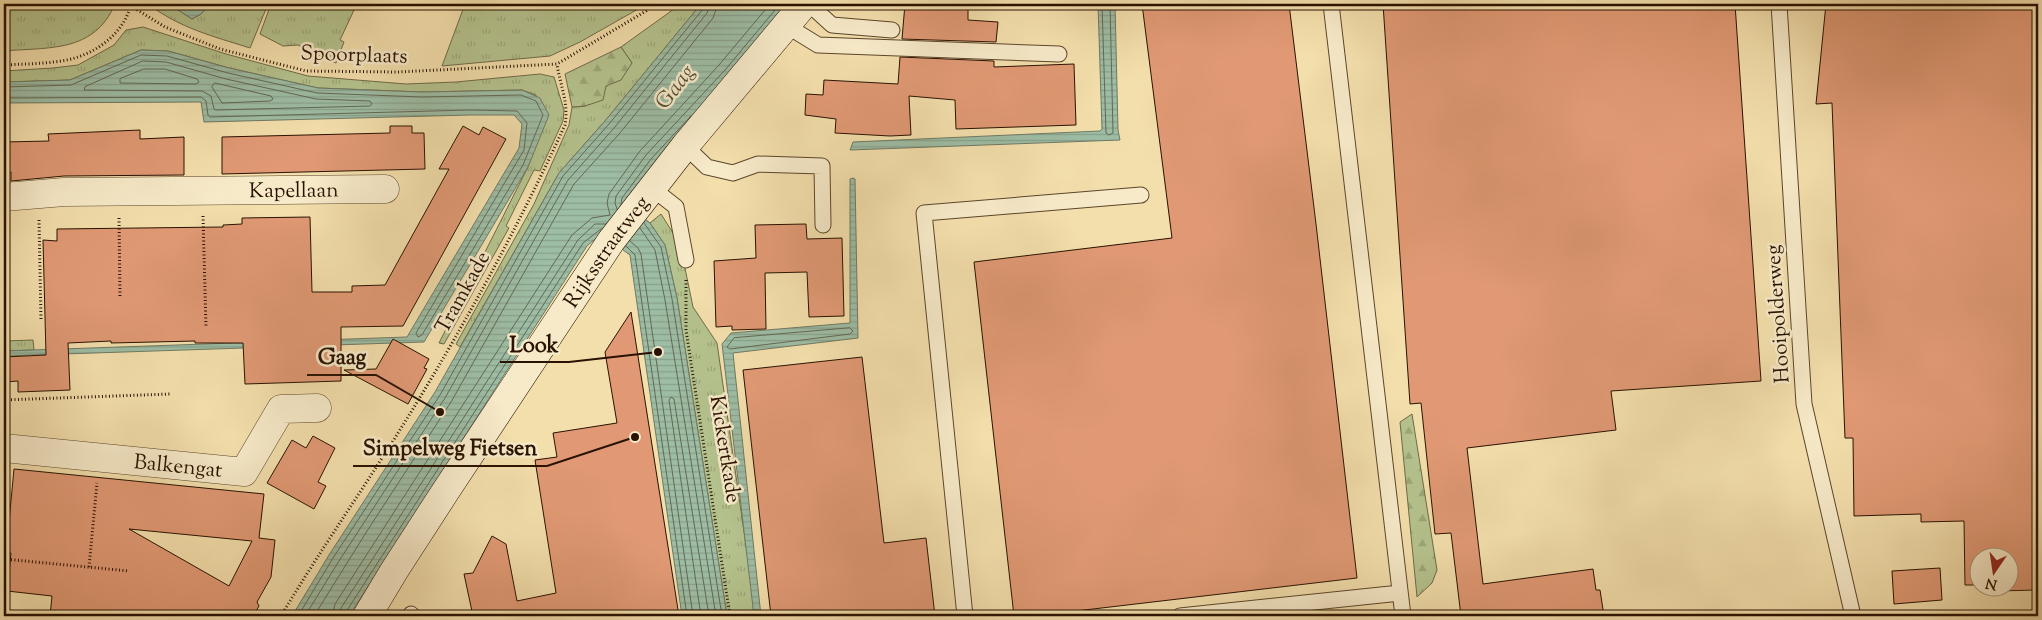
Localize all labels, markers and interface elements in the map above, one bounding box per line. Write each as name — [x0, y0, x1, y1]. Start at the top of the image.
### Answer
street label: Spoorplaats — [300, 39, 408, 73]
water label: Gaag — [649, 58, 704, 117]
street label: Kapellaan — [249, 176, 339, 207]
street label: Rijksstraatweg — [558, 190, 658, 315]
street label: Hooipolderweg — [1759, 244, 1799, 384]
street label: Tramkade — [429, 246, 499, 340]
callout: Look — [500, 325, 569, 362]
text: Look — [509, 331, 559, 363]
callout: Gaag — [307, 338, 376, 375]
text: Gaag — [318, 343, 367, 375]
street label: Kickertkade — [701, 393, 747, 505]
callout: Simpelweg Fietsen — [353, 429, 547, 466]
text: Simpelweg Fietsen — [363, 434, 537, 466]
street label: Balkengat — [132, 448, 224, 487]
north arrow — [1970, 548, 2020, 598]
text: N — [1984, 572, 1999, 594]

